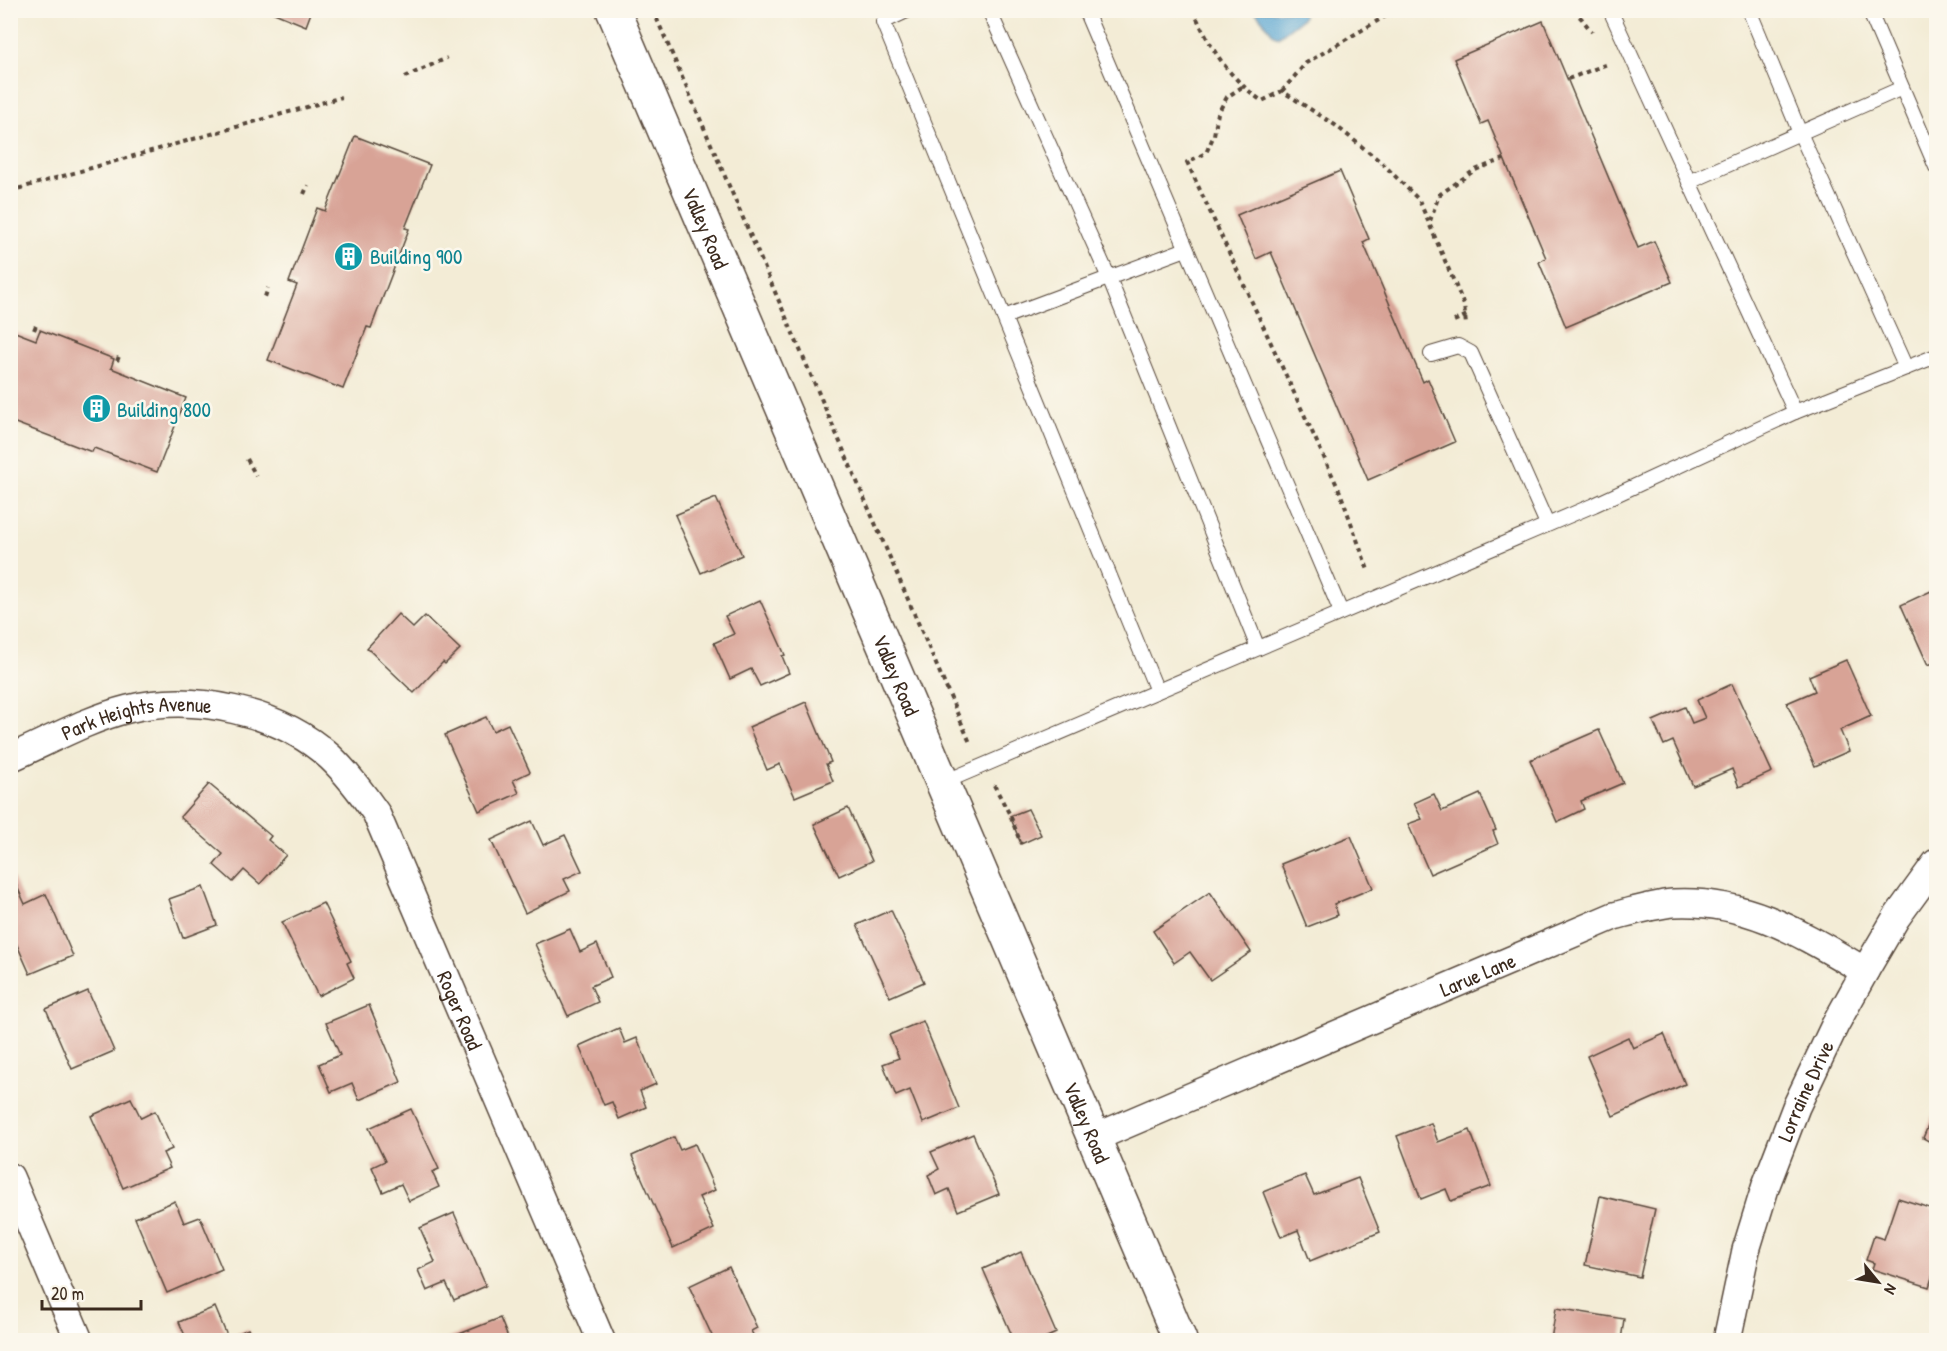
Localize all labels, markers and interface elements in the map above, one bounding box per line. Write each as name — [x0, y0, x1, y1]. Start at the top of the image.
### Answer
street label: Valley Road — [676, 183, 736, 273]
building icon: Building 900 — [333, 240, 365, 272]
place label: Building 900 — [370, 242, 462, 271]
building icon: Building 800 — [80, 393, 112, 425]
place label: Building 800 — [117, 395, 211, 424]
street label: Valley Road — [866, 630, 927, 720]
street label: Park Heights Avenue — [56, 689, 213, 747]
street label: Larue Lane — [1435, 945, 1520, 1003]
street label: Roger Road — [431, 966, 490, 1054]
street label: Lorraine Drive — [1770, 1035, 1840, 1145]
street label: Valley Road — [1057, 1077, 1117, 1167]
north arrow — [1848, 1252, 1908, 1312]
scale bar — [42, 1273, 141, 1311]
text: N — [1879, 1280, 1903, 1299]
text: 20 m — [51, 1281, 84, 1306]

